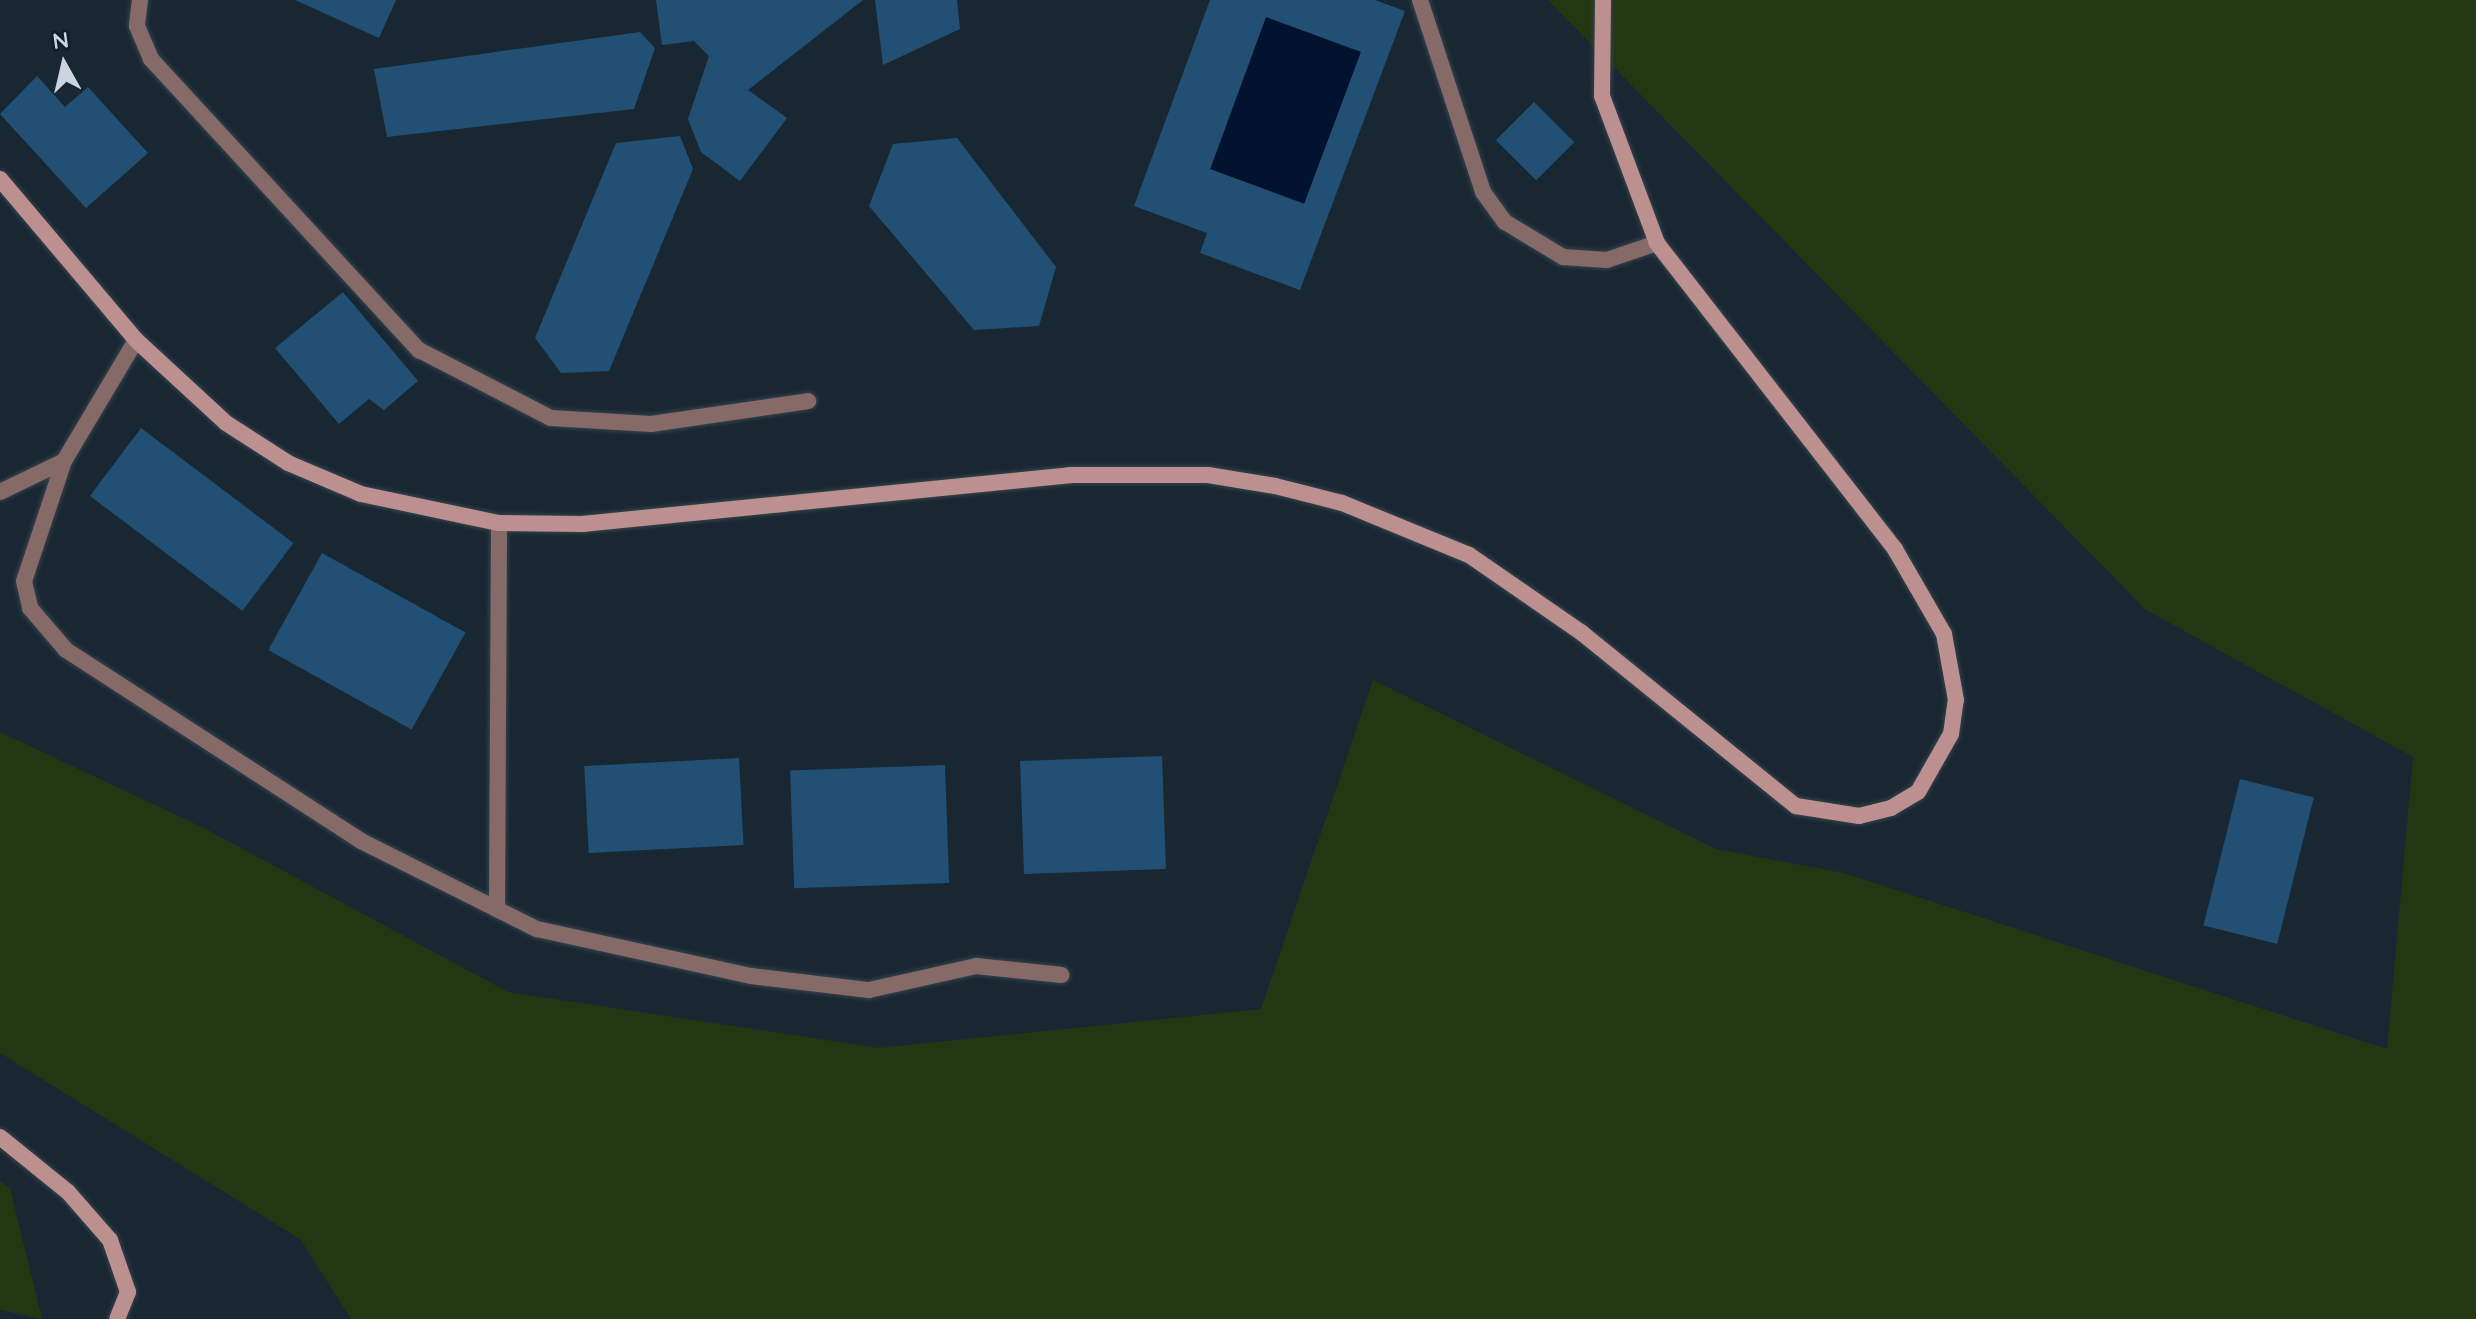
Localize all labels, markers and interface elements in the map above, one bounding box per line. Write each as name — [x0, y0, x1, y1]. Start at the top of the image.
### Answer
north arrow — [24, 24, 104, 104]
text: N — [51, 25, 71, 55]

